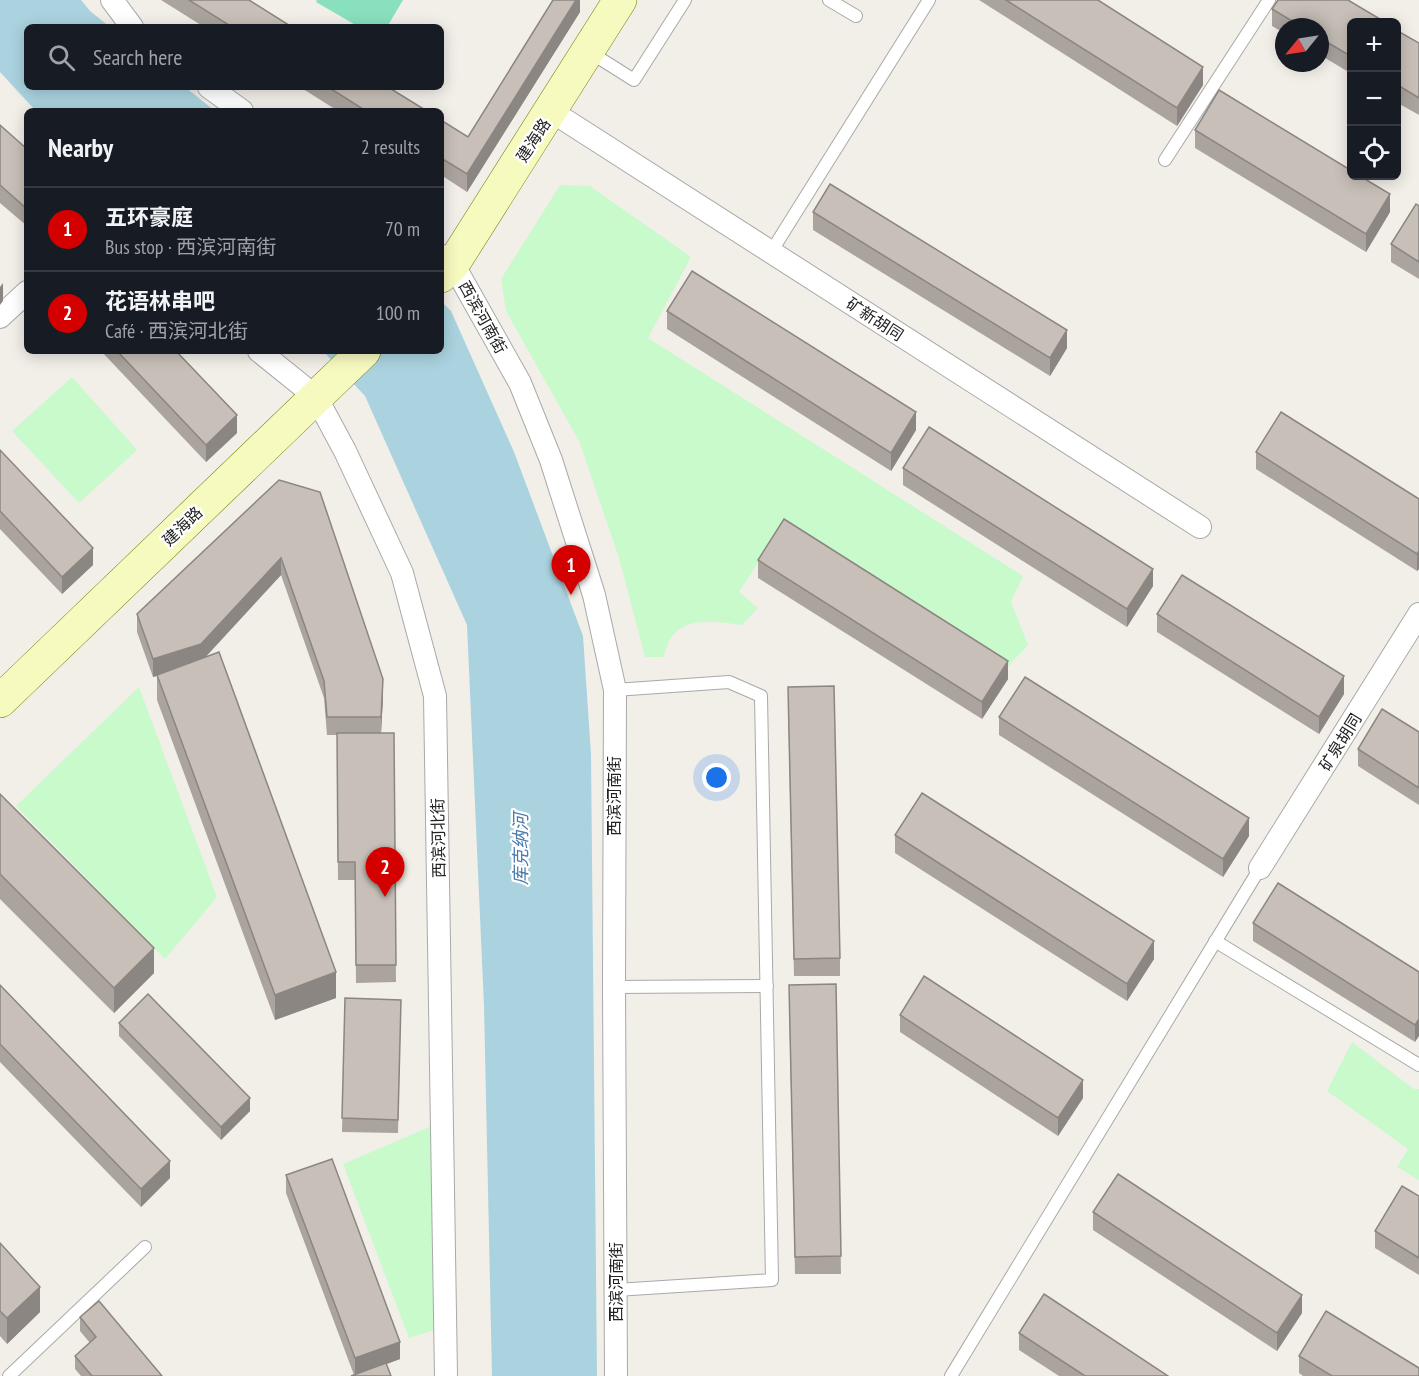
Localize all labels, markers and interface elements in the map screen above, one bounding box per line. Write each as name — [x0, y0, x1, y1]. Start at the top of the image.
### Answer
north arrow — [1275, 18, 1329, 72]
map controls — [1347, 18, 1401, 180]
button: + — [1347, 18, 1401, 72]
search box — [24, 24, 444, 90]
icon: search — [45, 41, 78, 74]
text: Search here — [93, 43, 182, 71]
button: − — [1347, 72, 1401, 126]
street label: 建海路 — [512, 114, 554, 166]
button: locate — [1347, 126, 1401, 180]
text: Nearby — [48, 131, 113, 164]
text: 2 results — [361, 134, 420, 160]
text: 五环豪庭 — [105, 203, 193, 231]
text: 1 — [63, 216, 72, 242]
text: 70 m — [385, 216, 420, 242]
text: Bus stop · 西滨河南街 — [105, 234, 276, 260]
street label: 西滨河南街 — [455, 277, 511, 357]
text: 花语林串吧 — [105, 287, 215, 315]
street label: 矿新胡同 — [843, 293, 907, 345]
text: 2 — [63, 300, 72, 326]
text: 100 m — [376, 300, 420, 326]
text: Café · 西滨河北街 — [105, 318, 248, 344]
street label: 建海路 — [158, 502, 206, 550]
pin: 1 — [552, 546, 590, 595]
street label: 矿泉胡同 — [1315, 710, 1365, 774]
street label: 西滨河南街 — [604, 756, 624, 836]
your location — [702, 763, 731, 792]
street label: 西滨河北街 — [427, 798, 449, 878]
water label: 库克纳河 — [509, 810, 532, 885]
pin: 2 — [366, 848, 404, 897]
street label: 西滨河南街 — [606, 1242, 626, 1322]

